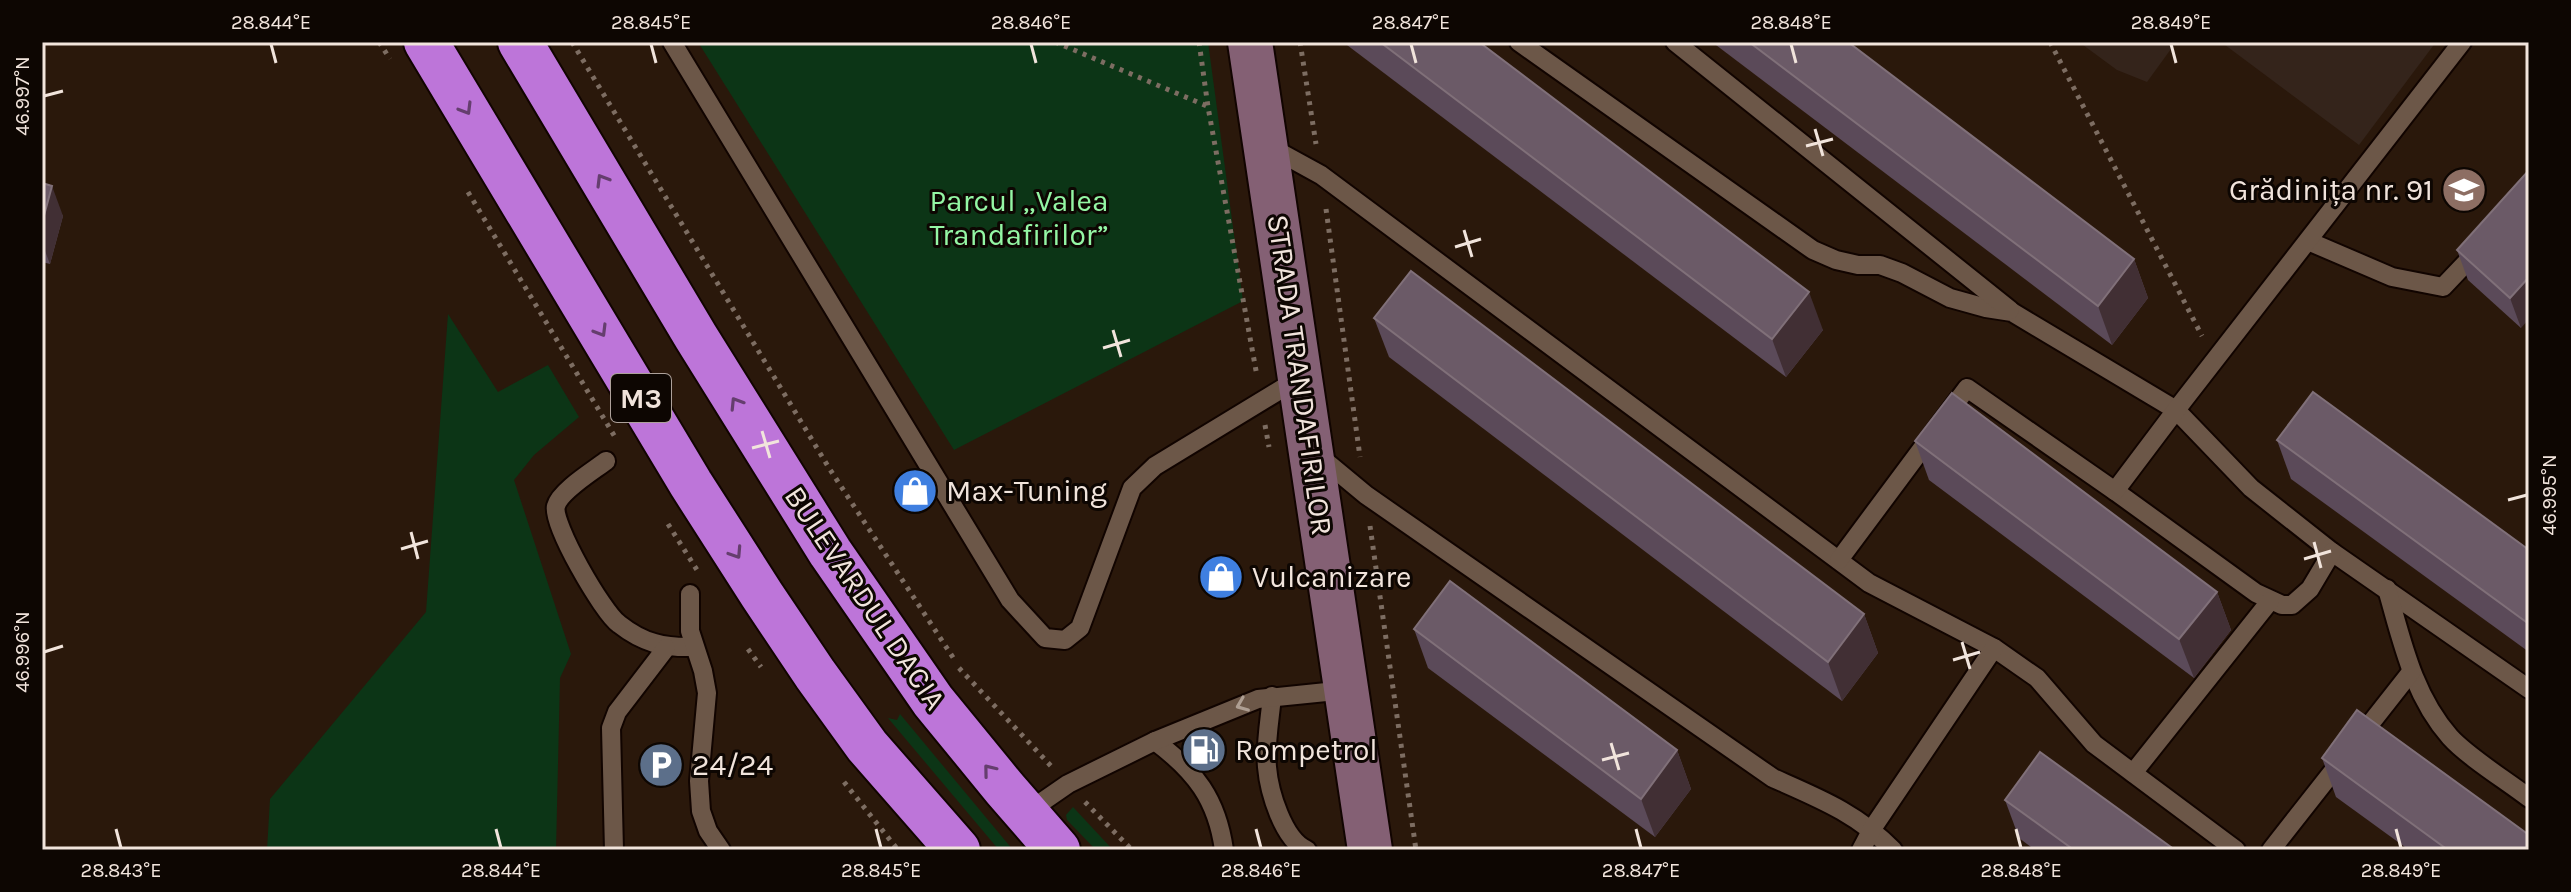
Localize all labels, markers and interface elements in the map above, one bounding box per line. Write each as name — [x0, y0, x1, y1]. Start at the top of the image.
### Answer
text: 28.844°E — [231, 11, 311, 34]
text: 28.845°E — [611, 11, 691, 34]
text: 28.846°E — [991, 11, 1071, 34]
text: 28.847°E — [1372, 11, 1450, 34]
text: 28.848°E — [1750, 11, 1832, 34]
text: 28.849°E — [2131, 11, 2211, 34]
text: 46.997°N — [11, 56, 34, 136]
one-way arrow — [456, 100, 472, 115]
school or university icon: Grădinița nr. 91 — [2440, 166, 2488, 214]
place label: Grădinița nr. 91 — [2229, 172, 2433, 208]
one-way arrow — [596, 174, 612, 189]
park label: Parcul „Valea Trandafirilor” — [929, 183, 1109, 253]
street label: STRADA TRANDAFIRILOR — [1260, 212, 1340, 538]
one-way arrow — [591, 322, 607, 337]
road number: M3 — [611, 374, 671, 422]
one-way arrow — [731, 397, 746, 412]
text: 46.995°N — [2538, 454, 2561, 536]
shop icon: Max-Tuning — [891, 467, 939, 515]
place label: Max-Tuning — [946, 473, 1107, 509]
street label: BULEVARDUL DACIA — [777, 479, 953, 717]
one-way arrow — [726, 545, 741, 559]
shop icon: Vulcanizare — [1197, 553, 1245, 601]
place label: Vulcanizare — [1252, 559, 1411, 595]
text: 46.996°N — [11, 611, 34, 693]
one-way arrow — [1236, 696, 1250, 712]
fuel station icon: Rompetrol — [1180, 726, 1228, 774]
place label: Rompetrol — [1235, 732, 1378, 768]
parking icon: 24/24 — [637, 741, 685, 789]
place label: 24/24 — [692, 747, 773, 783]
one-way arrow — [984, 765, 999, 779]
text: 28.843°E — [81, 859, 161, 882]
text: 28.844°E — [461, 859, 541, 882]
text: 28.845°E — [841, 859, 921, 882]
text: 28.846°E — [1221, 859, 1301, 882]
text: 28.847°E — [1602, 859, 1680, 882]
text: 28.848°E — [1980, 859, 2062, 882]
text: 28.849°E — [2361, 859, 2441, 882]

